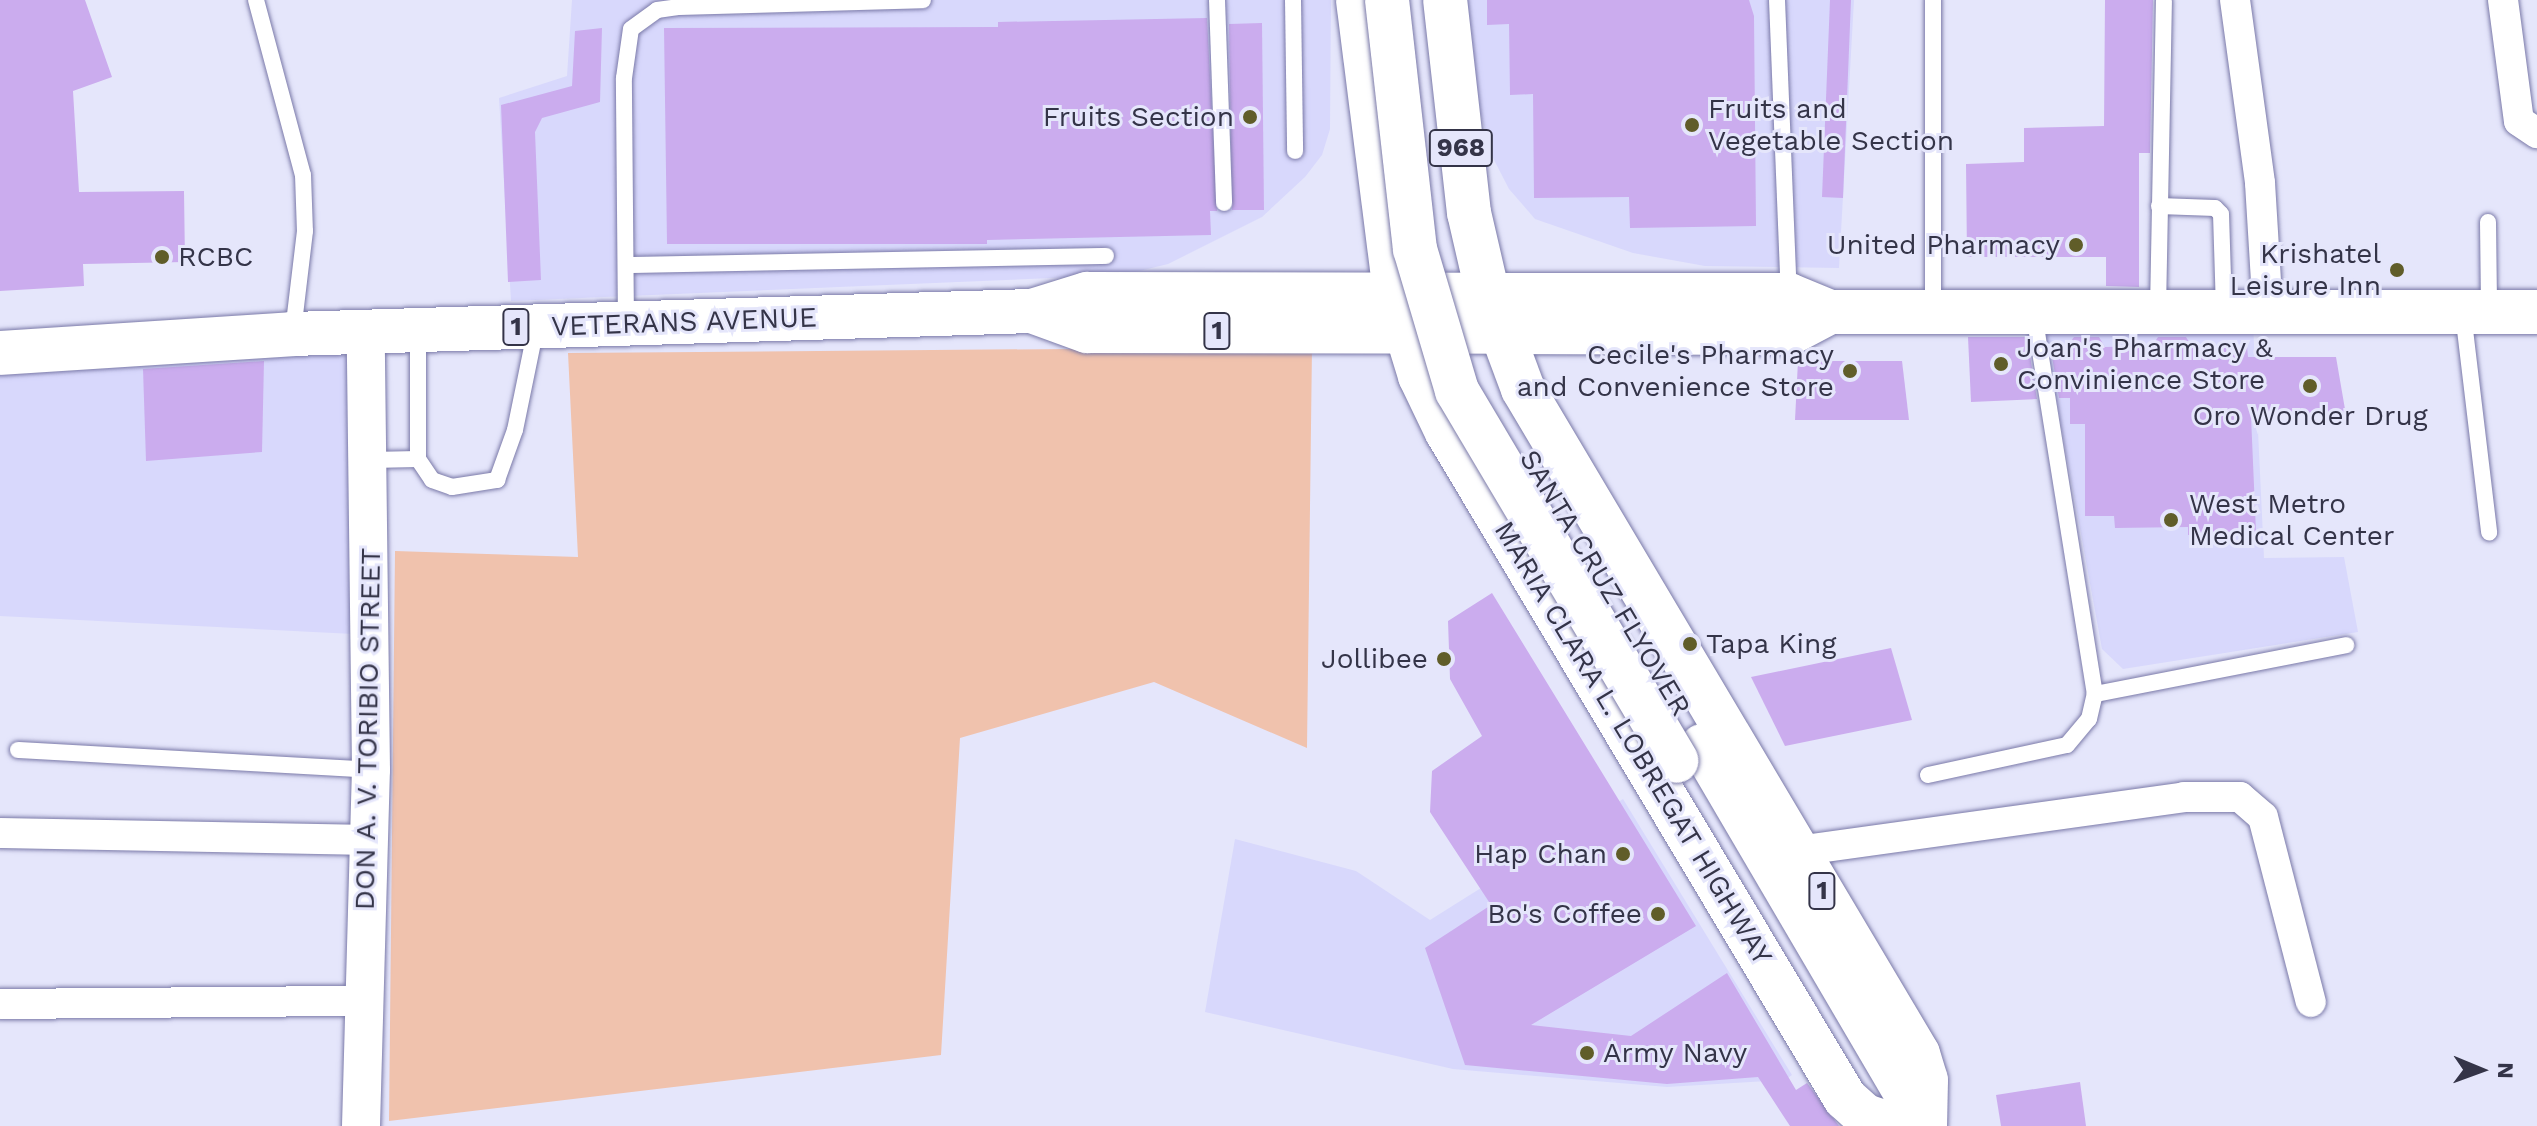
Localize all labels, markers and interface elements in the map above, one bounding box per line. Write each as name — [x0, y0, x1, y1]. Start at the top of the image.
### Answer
place label: Fruits and Vegetable Section — [1708, 92, 1954, 158]
place label: Fruits Section — [1043, 100, 1234, 134]
marker: Fruits Section — [1241, 108, 1259, 126]
marker: Fruits and Vegetable Section — [1683, 116, 1701, 134]
road number: 968 — [1427, 126, 1495, 170]
place label: United Pharmacy — [1827, 228, 2060, 262]
marker: United Pharmacy — [2067, 236, 2085, 254]
place label: Krishatel Leisure Inn — [2230, 237, 2381, 303]
place label: RCBC — [178, 240, 253, 274]
marker: RCBC — [153, 248, 171, 266]
marker: Krishatel Leisure Inn — [2388, 261, 2406, 279]
street label: VETERANS AVENUE — [550, 301, 818, 343]
road number: 1 — [502, 305, 530, 349]
road number: 1 — [1203, 309, 1231, 353]
place label: Joan's Pharmacy & Convinience Store — [2017, 331, 2273, 397]
place label: Cecile's Pharmacy and Convenience Store — [1517, 338, 1834, 404]
marker: Joan's Pharmacy & Convinience Store — [1992, 355, 2010, 373]
marker: Cecile's Pharmacy and Convenience Store — [1841, 362, 1859, 380]
marker: Oro Wonder Drug — [2301, 377, 2319, 395]
place label: Oro Wonder Drug — [2192, 399, 2428, 433]
street label: SANTA CRUZ FLYOVER — [1512, 444, 1698, 722]
place label: West Metro Medical Center — [2189, 487, 2395, 553]
marker: West Metro Medical Center — [2160, 509, 2182, 531]
street label: MARIA CLARA L. LOBREGAT HIGHWAY — [1486, 514, 1780, 972]
street label: DON A. V. TORIBIO STREET — [348, 546, 388, 912]
place label: Tapa King — [1706, 627, 1837, 661]
marker: Tapa King — [1681, 635, 1699, 653]
place label: Jollibee — [1321, 642, 1428, 676]
marker: Jollibee — [1435, 650, 1453, 668]
place label: Hap Chan — [1474, 837, 1607, 871]
marker: Hap Chan — [1614, 845, 1632, 863]
road number: 1 — [1808, 869, 1836, 913]
place label: Bo's Coffee — [1487, 897, 1642, 931]
marker: Bo's Coffee — [1649, 905, 1667, 923]
north arrow — [2441, 1030, 2521, 1110]
place label: Army Navy — [1603, 1036, 1748, 1070]
marker: Army Navy — [1578, 1044, 1596, 1062]
text: N — [2493, 1062, 2518, 1079]

